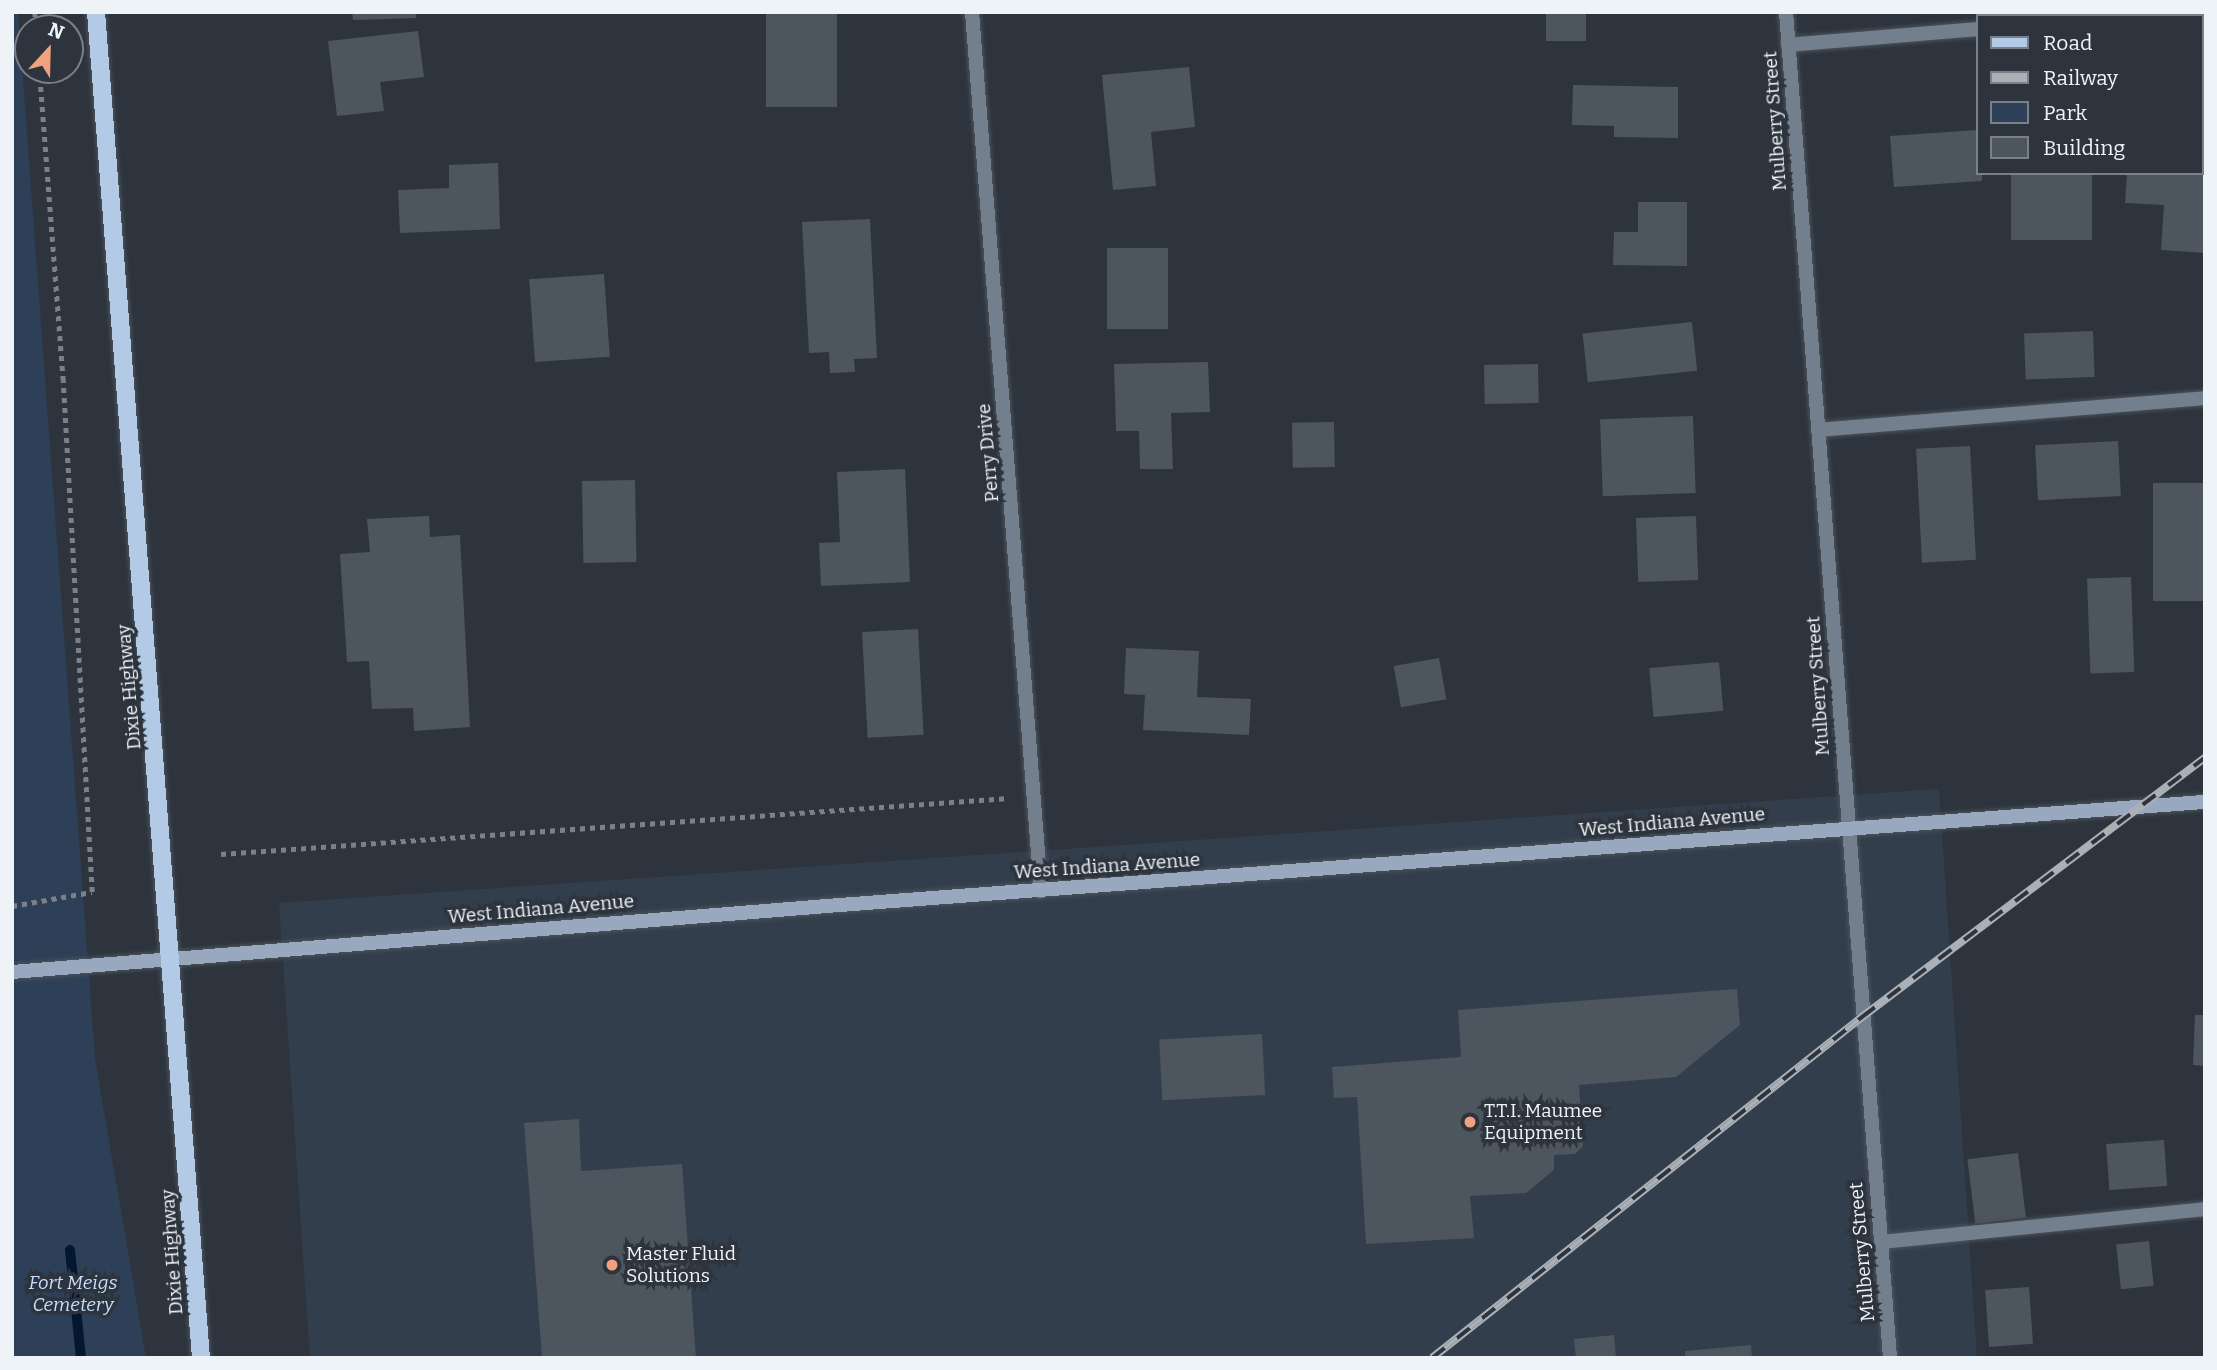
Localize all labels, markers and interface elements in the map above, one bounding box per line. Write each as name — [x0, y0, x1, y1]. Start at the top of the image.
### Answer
north arrow — [14, 14, 84, 84]
legend — [1976, 14, 2203, 175]
text: N — [45, 18, 67, 44]
text: Road — [2043, 30, 2092, 56]
street label: Mulberry Street — [1759, 50, 1791, 192]
text: Railway — [2043, 65, 2118, 91]
text: Park — [2043, 100, 2087, 126]
text: Building — [2043, 135, 2125, 161]
street label: Perry Drive — [972, 403, 1004, 503]
street label: Mulberry Street — [1802, 615, 1834, 757]
street label: Dixie Highway — [112, 623, 146, 751]
street label: West Indiana Avenue — [1578, 802, 1766, 842]
street label: West Indiana Avenue — [1013, 848, 1201, 884]
street label: West Indiana Avenue — [447, 889, 635, 929]
place label: T.T.I. Maumee Equipment — [1484, 1100, 1602, 1144]
marker: T.T.I. Maumee Equipment — [1462, 1114, 1478, 1130]
street label: Mulberry Street — [1845, 1181, 1879, 1323]
street label: Dixie Highway — [156, 1188, 188, 1316]
place label: Master Fluid Solutions — [626, 1243, 736, 1287]
marker: Master Fluid Solutions — [604, 1257, 620, 1273]
park label: Fort Meigs Cemetery — [28, 1272, 118, 1316]

